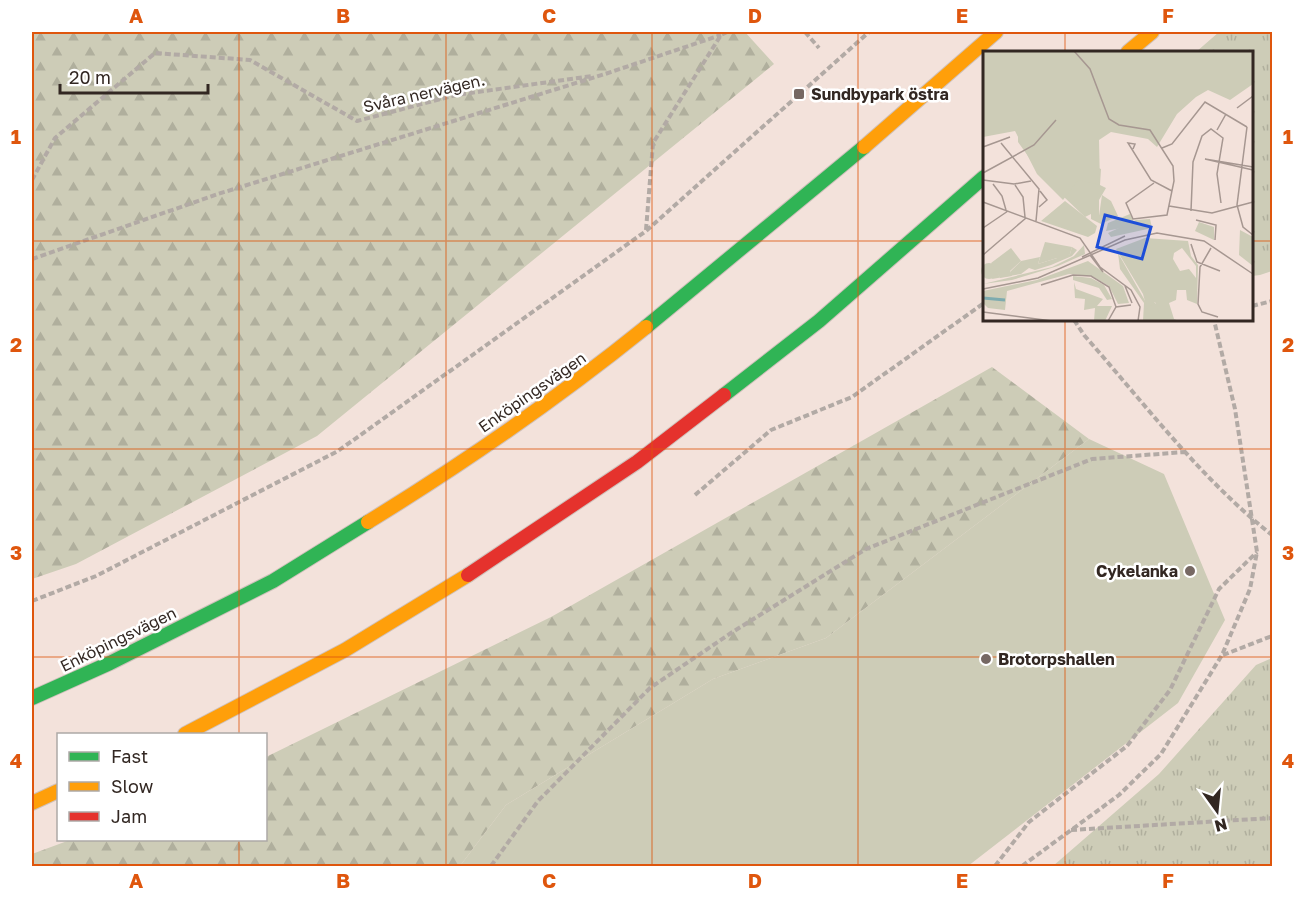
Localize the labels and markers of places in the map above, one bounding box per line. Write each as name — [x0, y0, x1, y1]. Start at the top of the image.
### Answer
place label: Sundbypark östra — [811, 84, 949, 104]
marker: Sundbypark östra — [792, 87, 806, 101]
place label: Cykelanka — [1096, 561, 1178, 581]
marker: Cykelanka — [1183, 564, 1197, 578]
place label: Brotorpshallen — [998, 649, 1115, 669]
marker: Brotorpshallen — [979, 652, 993, 666]

